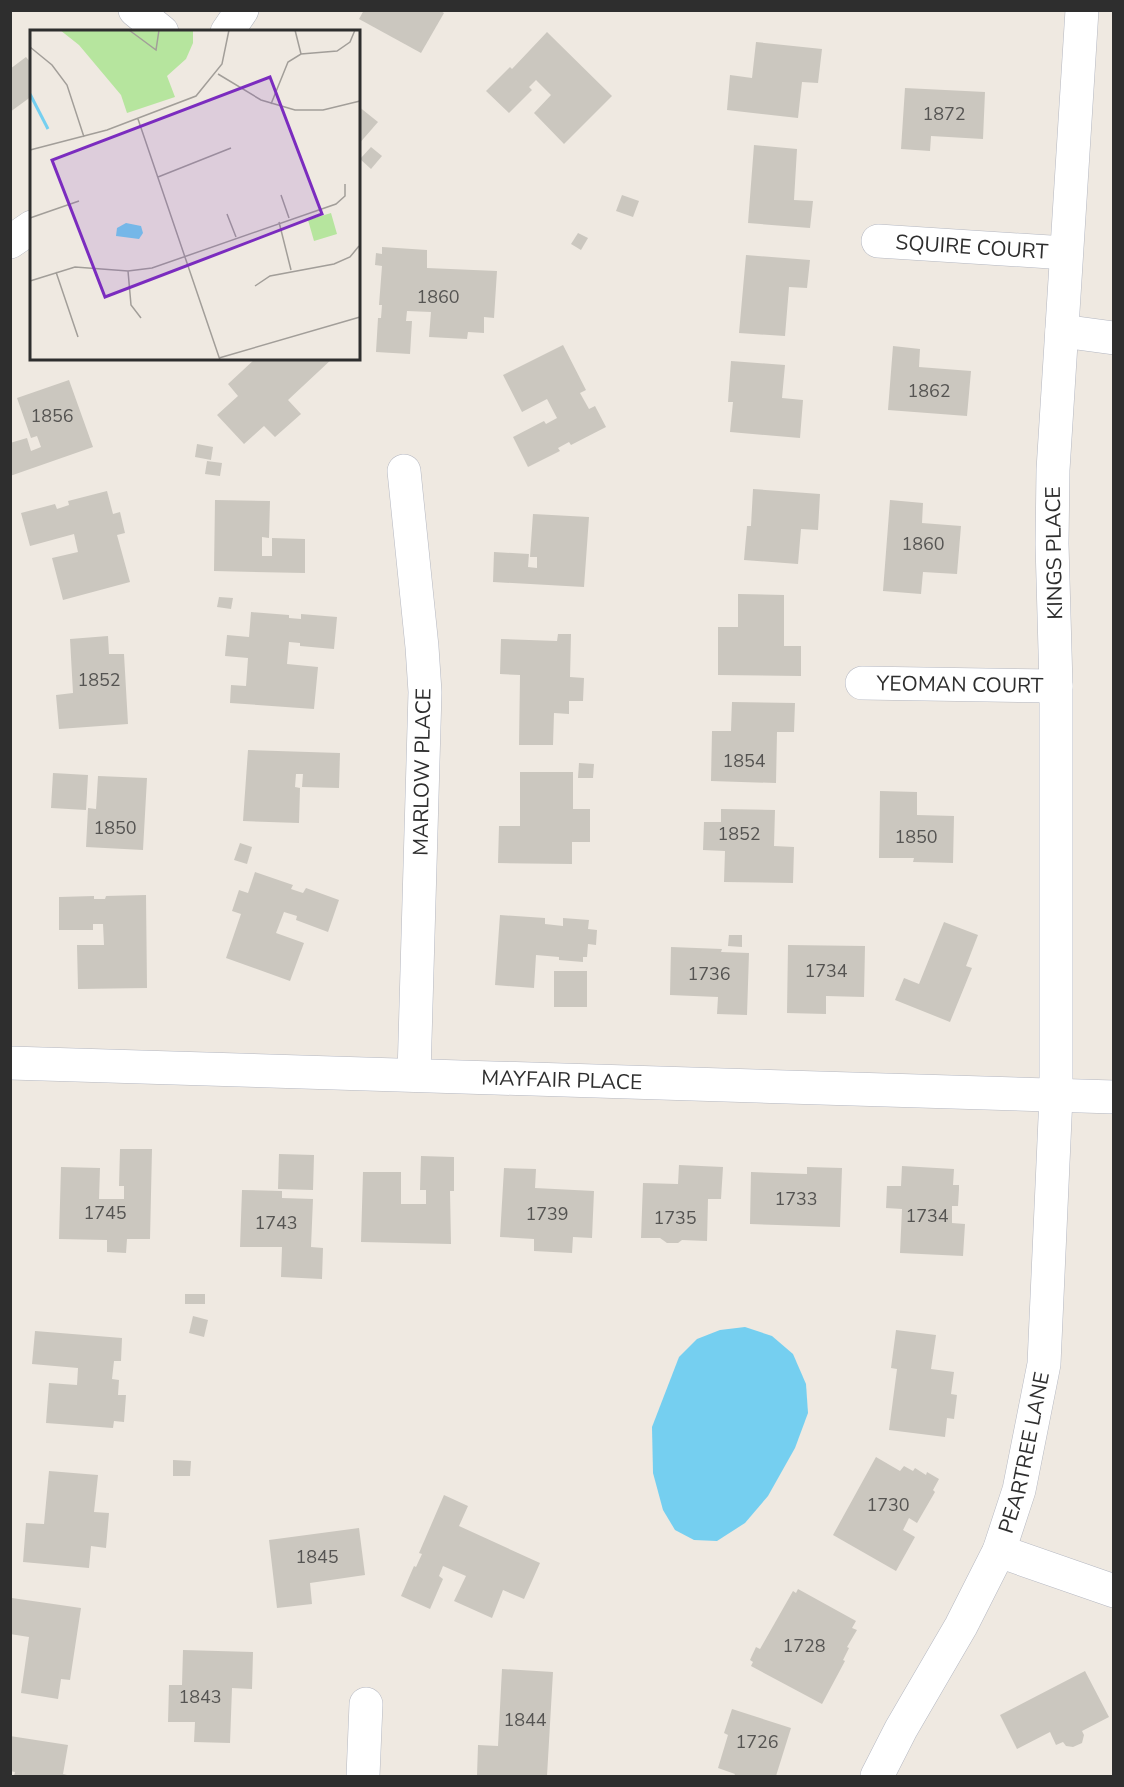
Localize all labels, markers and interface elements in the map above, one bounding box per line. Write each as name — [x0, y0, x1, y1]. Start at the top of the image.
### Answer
inset map — [30, 30, 360, 360]
house number: 1872 — [922, 102, 966, 126]
street label: SQUIRE COURT — [895, 228, 1049, 266]
house number: 1860 — [416, 285, 460, 309]
house number: 1862 — [907, 379, 951, 403]
house number: 1856 — [30, 404, 74, 428]
street label: KINGS PLACE — [1039, 486, 1069, 620]
house number: 1860 — [901, 532, 945, 556]
house number: 1852 — [77, 668, 121, 692]
street label: YEOMAN COURT — [875, 669, 1044, 700]
street label: MARLOW PLACE — [407, 688, 437, 856]
house number: 1854 — [722, 749, 766, 773]
house number: 1850 — [93, 816, 137, 840]
house number: 1852 — [717, 822, 761, 846]
house number: 1850 — [894, 825, 938, 849]
house number: 1734 — [804, 959, 848, 983]
house number: 1736 — [687, 962, 731, 986]
street label: MAYFAIR PLACE — [481, 1064, 643, 1096]
house number: 1733 — [774, 1187, 818, 1211]
house number: 1745 — [83, 1201, 127, 1225]
house number: 1739 — [525, 1202, 569, 1226]
house number: 1734 — [905, 1204, 949, 1228]
house number: 1735 — [653, 1206, 697, 1230]
house number: 1743 — [254, 1211, 298, 1235]
street label: PEARTREE LANE — [992, 1369, 1056, 1537]
house number: 1730 — [866, 1493, 910, 1517]
house number: 1845 — [295, 1545, 339, 1569]
house number: 1728 — [782, 1634, 826, 1658]
house number: 1843 — [178, 1685, 222, 1709]
house number: 1844 — [503, 1708, 547, 1732]
house number: 1726 — [735, 1730, 779, 1754]

